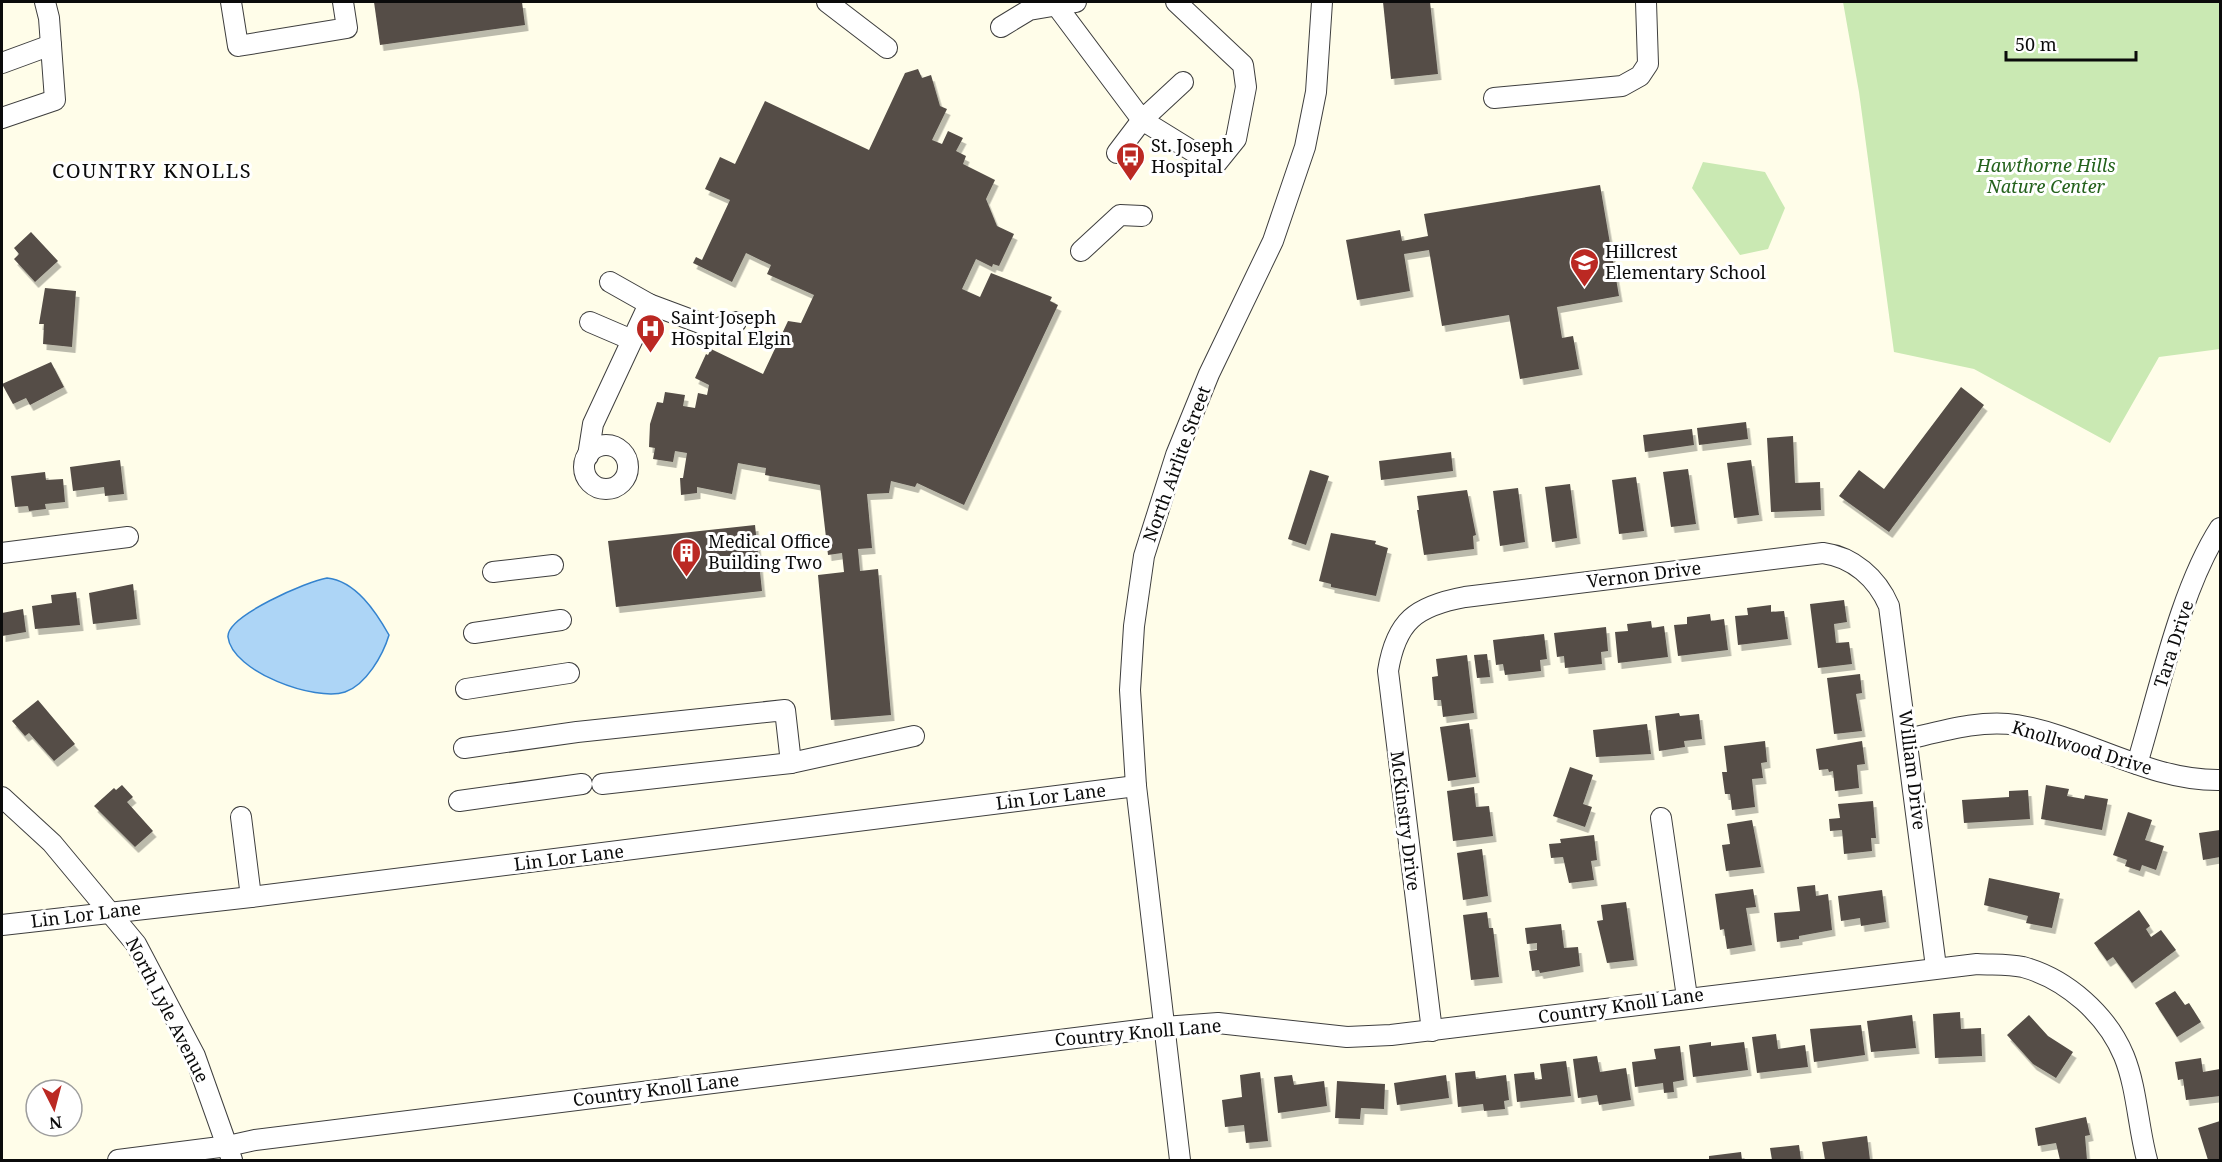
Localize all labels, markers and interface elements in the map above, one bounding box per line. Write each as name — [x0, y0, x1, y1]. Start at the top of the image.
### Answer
scale bar — [2006, 24, 2136, 62]
text: 50 m — [2015, 32, 2057, 56]
place label: St. Joseph Hospital — [1151, 133, 1233, 178]
bus stop icon: St. Joseph Hospital — [1114, 140, 1146, 182]
park label: Hawthorne Hills Nature Center — [1976, 153, 2115, 198]
district label: COUNTRY KNOLLS — [52, 157, 252, 184]
place label: Hillcrest Elementary School — [1605, 239, 1766, 284]
school or university icon: Hillcrest Elementary School — [1568, 246, 1600, 288]
place label: Saint Joseph Hospital Elgin — [671, 305, 792, 350]
hospital icon: Saint Joseph Hospital Elgin — [634, 312, 666, 354]
street label: North Airlite Street — [1137, 382, 1215, 545]
place label: Medical Office Building Two — [708, 529, 830, 574]
building icon: Medical Office Building Two — [671, 536, 703, 578]
street label: Vernon Drive — [1585, 555, 1702, 593]
street label: Tara Drive — [2148, 597, 2199, 691]
street label: William Drive — [1894, 708, 1932, 831]
street label: Knollwood Drive — [2009, 714, 2155, 780]
street label: McKinstry Drive — [1385, 750, 1426, 892]
street label: Lin Lor Lane — [995, 777, 1107, 815]
street label: Lin Lor Lane — [513, 838, 625, 876]
street label: Lin Lor Lane — [30, 895, 142, 933]
street label: North Lyle Avenue — [121, 933, 215, 1086]
street label: Country Knoll Lane — [1536, 981, 1705, 1029]
street label: Country Knoll Lane — [1054, 1013, 1222, 1051]
street label: Country Knoll Lane — [571, 1067, 740, 1111]
north arrow — [24, 1078, 84, 1138]
text: N — [48, 1111, 63, 1135]

